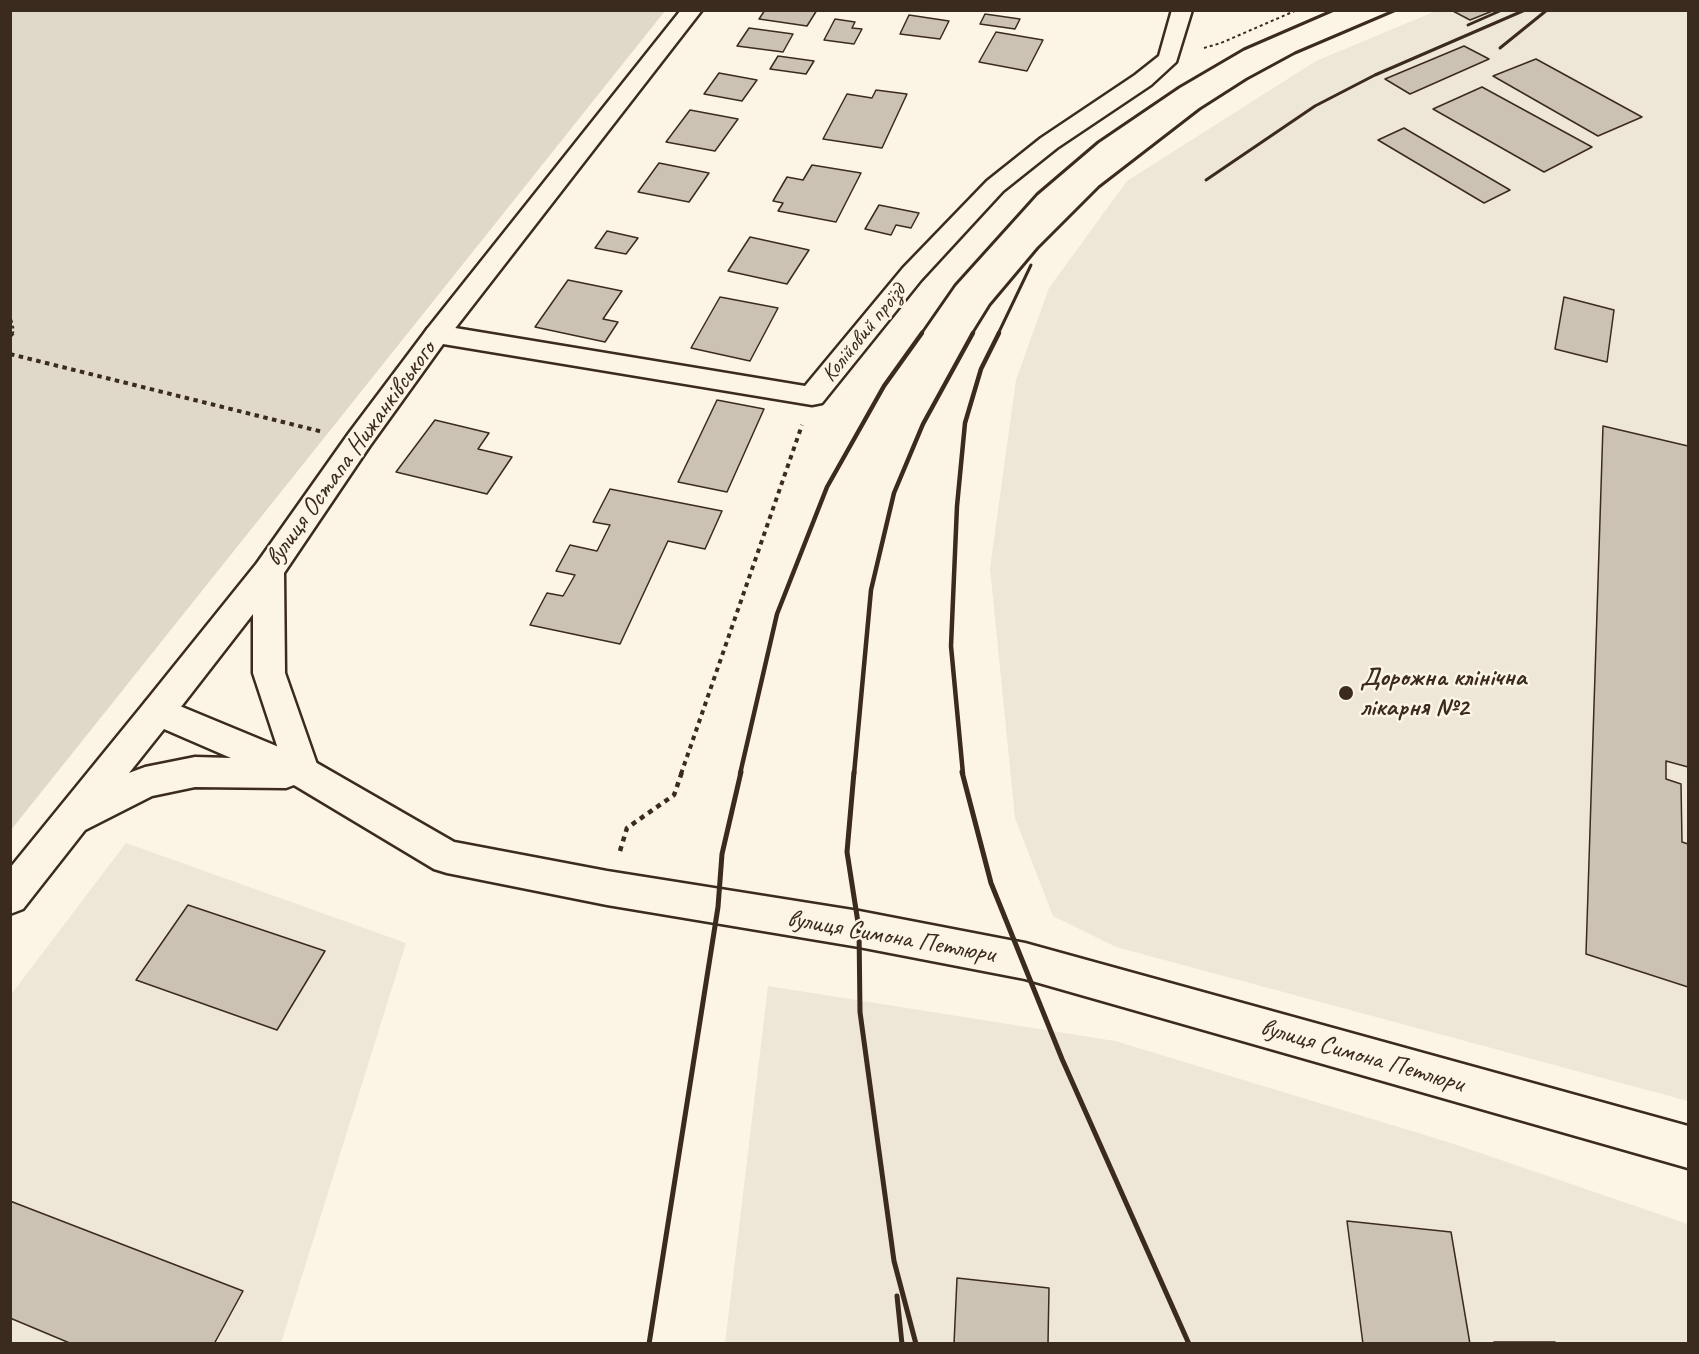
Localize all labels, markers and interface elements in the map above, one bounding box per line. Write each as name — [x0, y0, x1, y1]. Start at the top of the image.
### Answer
street label: Колійовий проїзд — [816, 279, 912, 387]
street label: вулиця Остапа Нижанківського — [259, 335, 443, 573]
place label: Дорожна клінічна лікарня №2 — [1360, 662, 1526, 724]
marker: Дорожна клінічна лікарня №2 — [1337, 684, 1355, 702]
street label: вулиця Симона Петлюри — [785, 903, 997, 971]
street label: вулиця Симона Петлюри — [1257, 1012, 1467, 1100]

